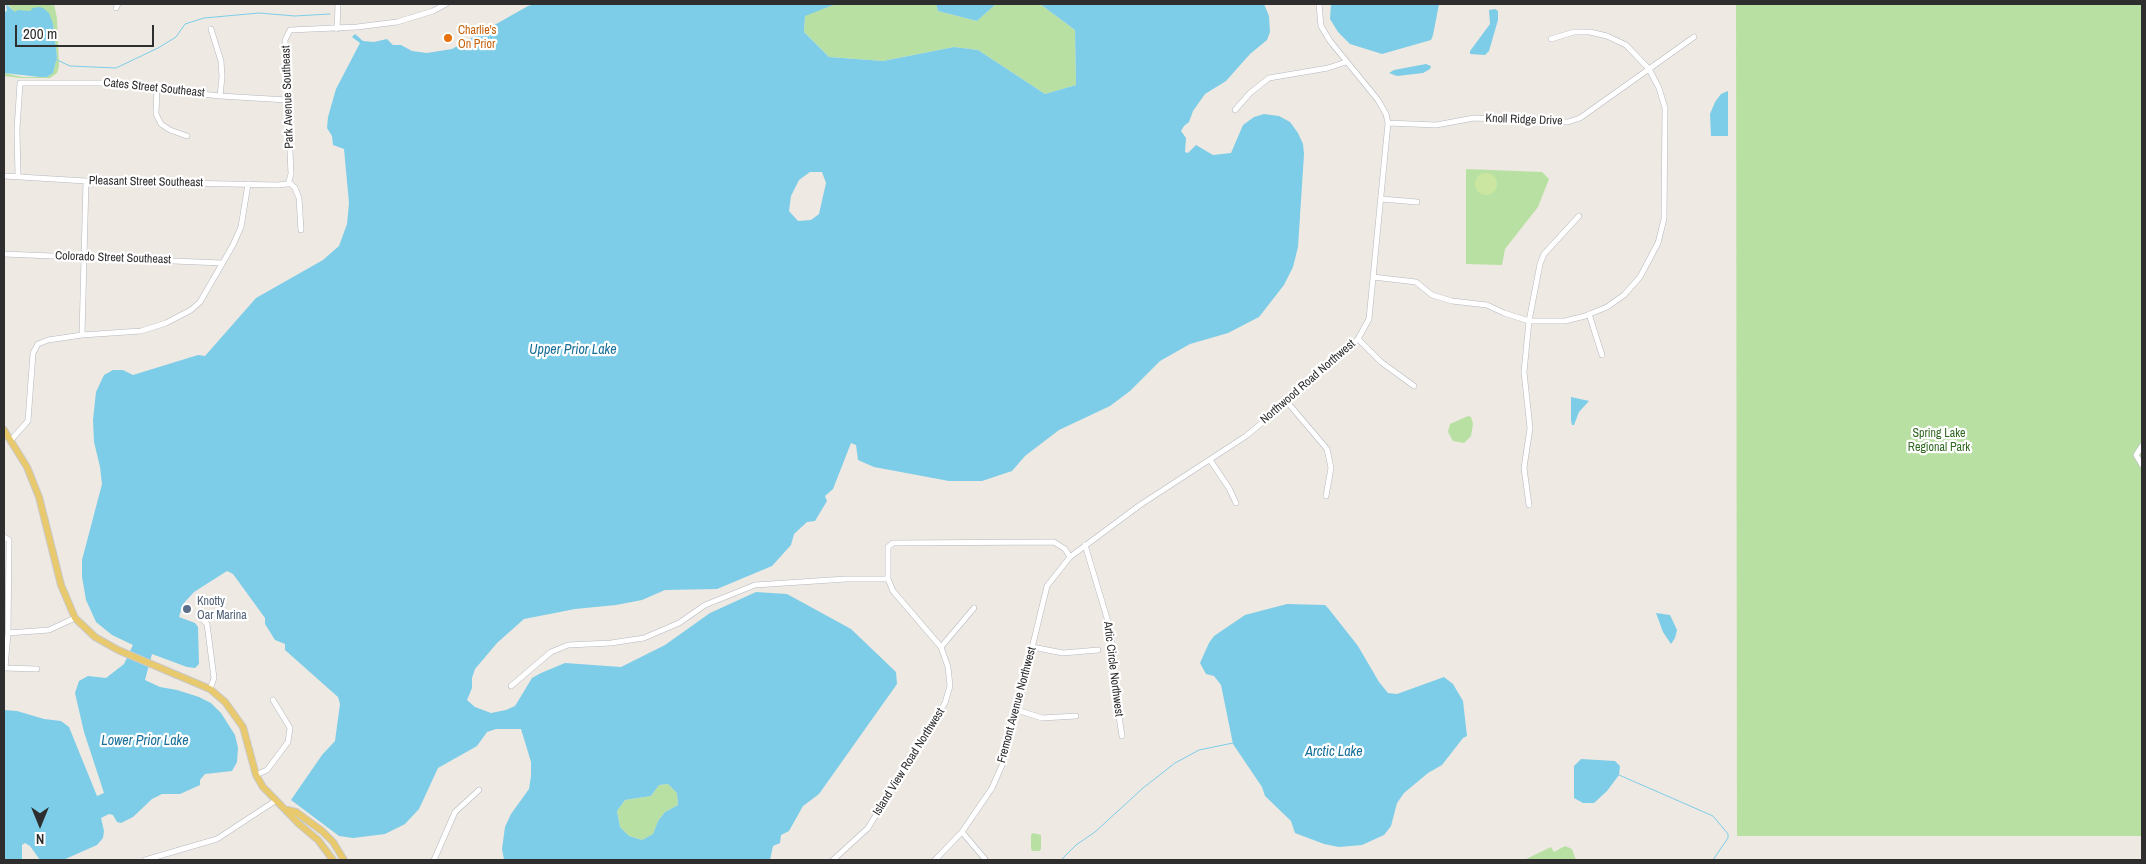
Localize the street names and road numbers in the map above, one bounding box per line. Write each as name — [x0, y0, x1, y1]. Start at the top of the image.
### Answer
street label: Park Avenue Southeast — [279, 45, 297, 149]
street label: Cates Street Southeast — [103, 76, 205, 100]
street label: Knoll Ridge Drive — [1485, 111, 1563, 129]
street label: Pleasant Street Southeast — [89, 174, 203, 190]
street label: Colorado Street Southeast — [55, 249, 171, 267]
street label: Northwood Road Northwest — [1258, 337, 1358, 427]
street label: Artic Circle Northwest — [1100, 621, 1126, 717]
street label: Fremont Avenue Northwest — [995, 645, 1039, 765]
street label: Island View Road Northwest — [870, 706, 948, 818]

